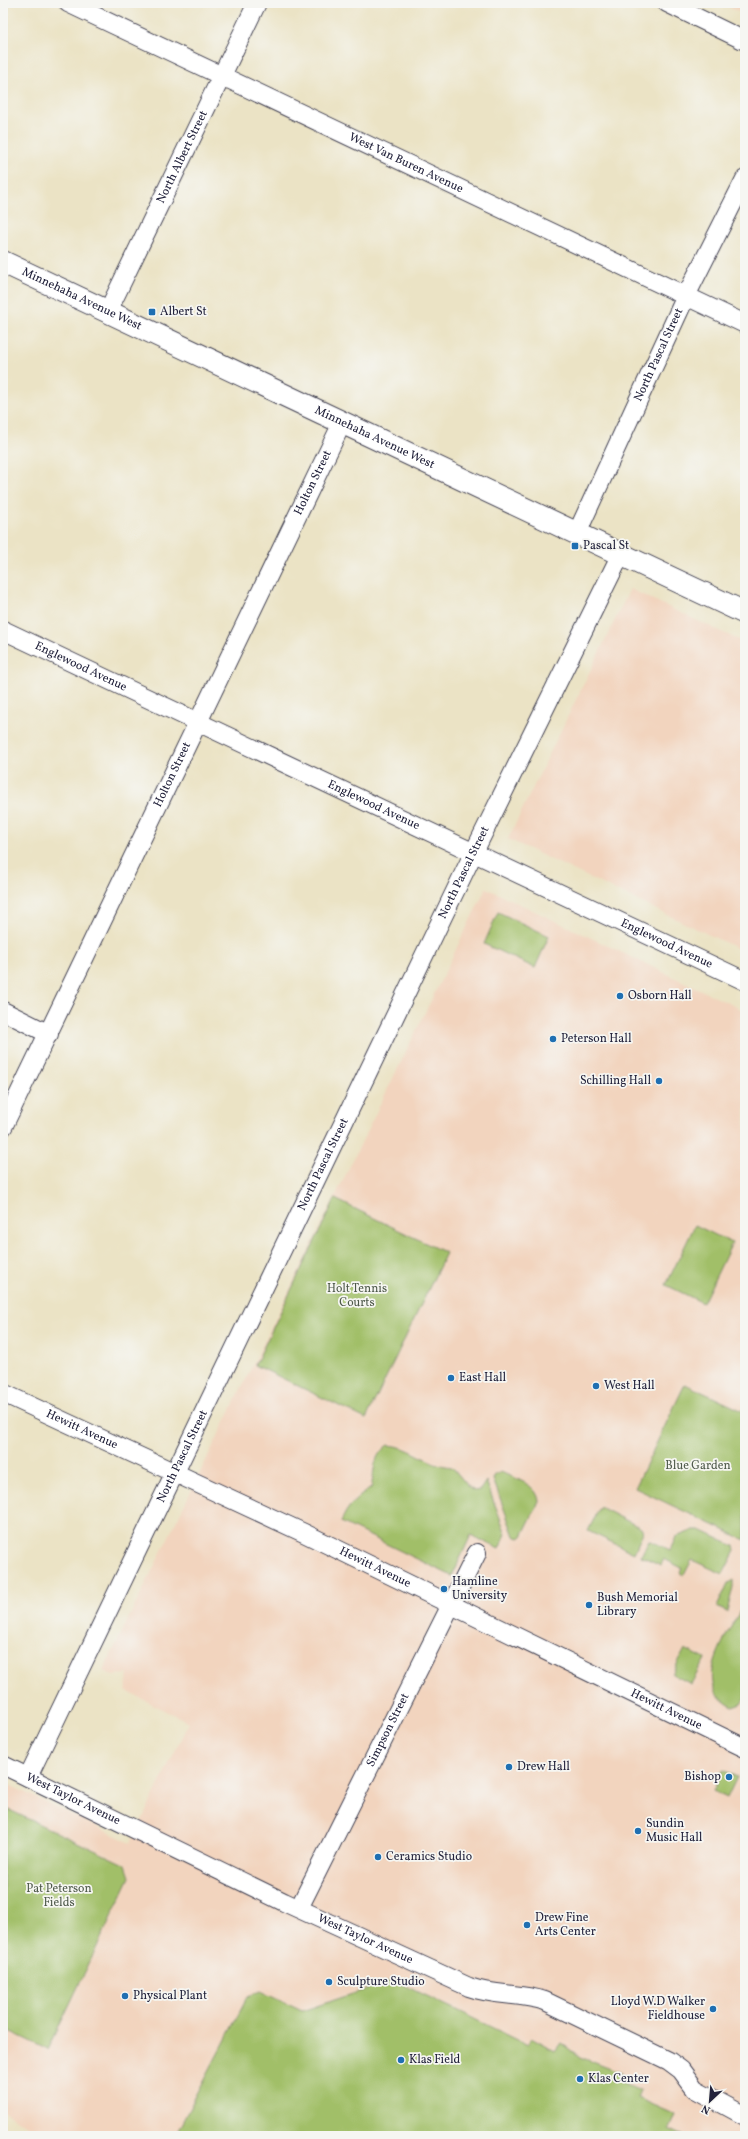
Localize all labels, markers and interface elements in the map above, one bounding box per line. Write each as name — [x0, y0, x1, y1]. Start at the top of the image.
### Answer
street label: North Albert Street — [153, 108, 212, 206]
street label: West Van Buren Avenue — [346, 129, 466, 197]
street label: Minnehaha Avenue West — [19, 264, 144, 334]
place label: Albert St — [160, 304, 207, 320]
street label: North Pascal Street — [631, 306, 687, 404]
marker: Albert St — [147, 307, 157, 317]
street label: Minnehaha Avenue West — [312, 402, 437, 473]
street label: Holton Street — [291, 448, 336, 518]
place label: Pascal St — [583, 538, 629, 554]
marker: Pascal St — [570, 541, 580, 551]
street label: Englewood Avenue — [32, 638, 130, 696]
street label: Holton Street — [150, 739, 195, 810]
street label: Englewood Avenue — [325, 777, 423, 834]
street label: North Pascal Street — [435, 824, 493, 922]
street label: Englewood Avenue — [618, 915, 715, 973]
place label: Osborn Hall — [628, 988, 692, 1004]
marker: Osborn Hall — [615, 991, 625, 1001]
place label: Peterson Hall — [561, 1031, 632, 1047]
marker: Peterson Hall — [548, 1034, 558, 1044]
place label: Schilling Hall — [580, 1073, 651, 1089]
marker: Schilling Hall — [654, 1076, 664, 1086]
street label: North Pascal Street — [294, 1115, 352, 1213]
park label: Holt Tennis Courts — [327, 1281, 387, 1311]
place label: East Hall — [459, 1370, 507, 1386]
marker: East Hall — [446, 1373, 456, 1383]
place label: West Hall — [604, 1378, 655, 1394]
marker: West Hall — [591, 1381, 601, 1391]
street label: Hewitt Avenue — [43, 1406, 121, 1453]
street label: North Pascal Street — [153, 1407, 212, 1505]
park label: Blue Garden — [665, 1458, 731, 1474]
street label: Hewitt Avenue — [337, 1543, 414, 1592]
place label: Hamline University — [452, 1574, 508, 1604]
marker: Hamline University — [439, 1584, 449, 1594]
place label: Bush Memorial Library — [597, 1590, 678, 1620]
marker: Bush Memorial Library — [584, 1600, 594, 1610]
street label: Hewitt Avenue — [628, 1685, 705, 1734]
street label: Simpson Street — [363, 1691, 413, 1770]
place label: Drew Hall — [517, 1759, 570, 1775]
marker: Drew Hall — [504, 1762, 514, 1772]
street label: West Taylor Avenue — [23, 1769, 123, 1829]
place label: Bishop — [684, 1769, 721, 1785]
marker: Bishop — [724, 1772, 734, 1782]
place label: Sundin Music Hall — [646, 1816, 703, 1846]
marker: Sundin Music Hall — [633, 1826, 643, 1836]
place label: Ceramics Studio — [386, 1849, 472, 1865]
marker: Ceramics Studio — [373, 1852, 383, 1862]
park label: Pat Peterson Fields — [26, 1881, 92, 1911]
street label: West Taylor Avenue — [315, 1910, 416, 1968]
place label: Drew Fine Arts Center — [535, 1910, 596, 1940]
marker: Drew Fine Arts Center — [522, 1920, 532, 1930]
place label: Sculpture Studio — [337, 1974, 425, 1990]
marker: Sculpture Studio — [324, 1977, 334, 1987]
place label: Physical Plant — [133, 1988, 207, 2004]
marker: Physical Plant — [120, 1991, 130, 2001]
place label: Lloyd W.D Walker Fieldhouse — [611, 1994, 705, 2024]
marker: Lloyd W.D Walker Fieldhouse — [708, 2004, 718, 2014]
place label: Klas Field — [409, 2052, 460, 2068]
marker: Klas Field — [396, 2055, 406, 2065]
place label: Klas Center — [588, 2071, 649, 2087]
marker: Klas Center — [575, 2074, 585, 2084]
north arrow — [690, 2081, 730, 2121]
text: N — [699, 2100, 713, 2117]

